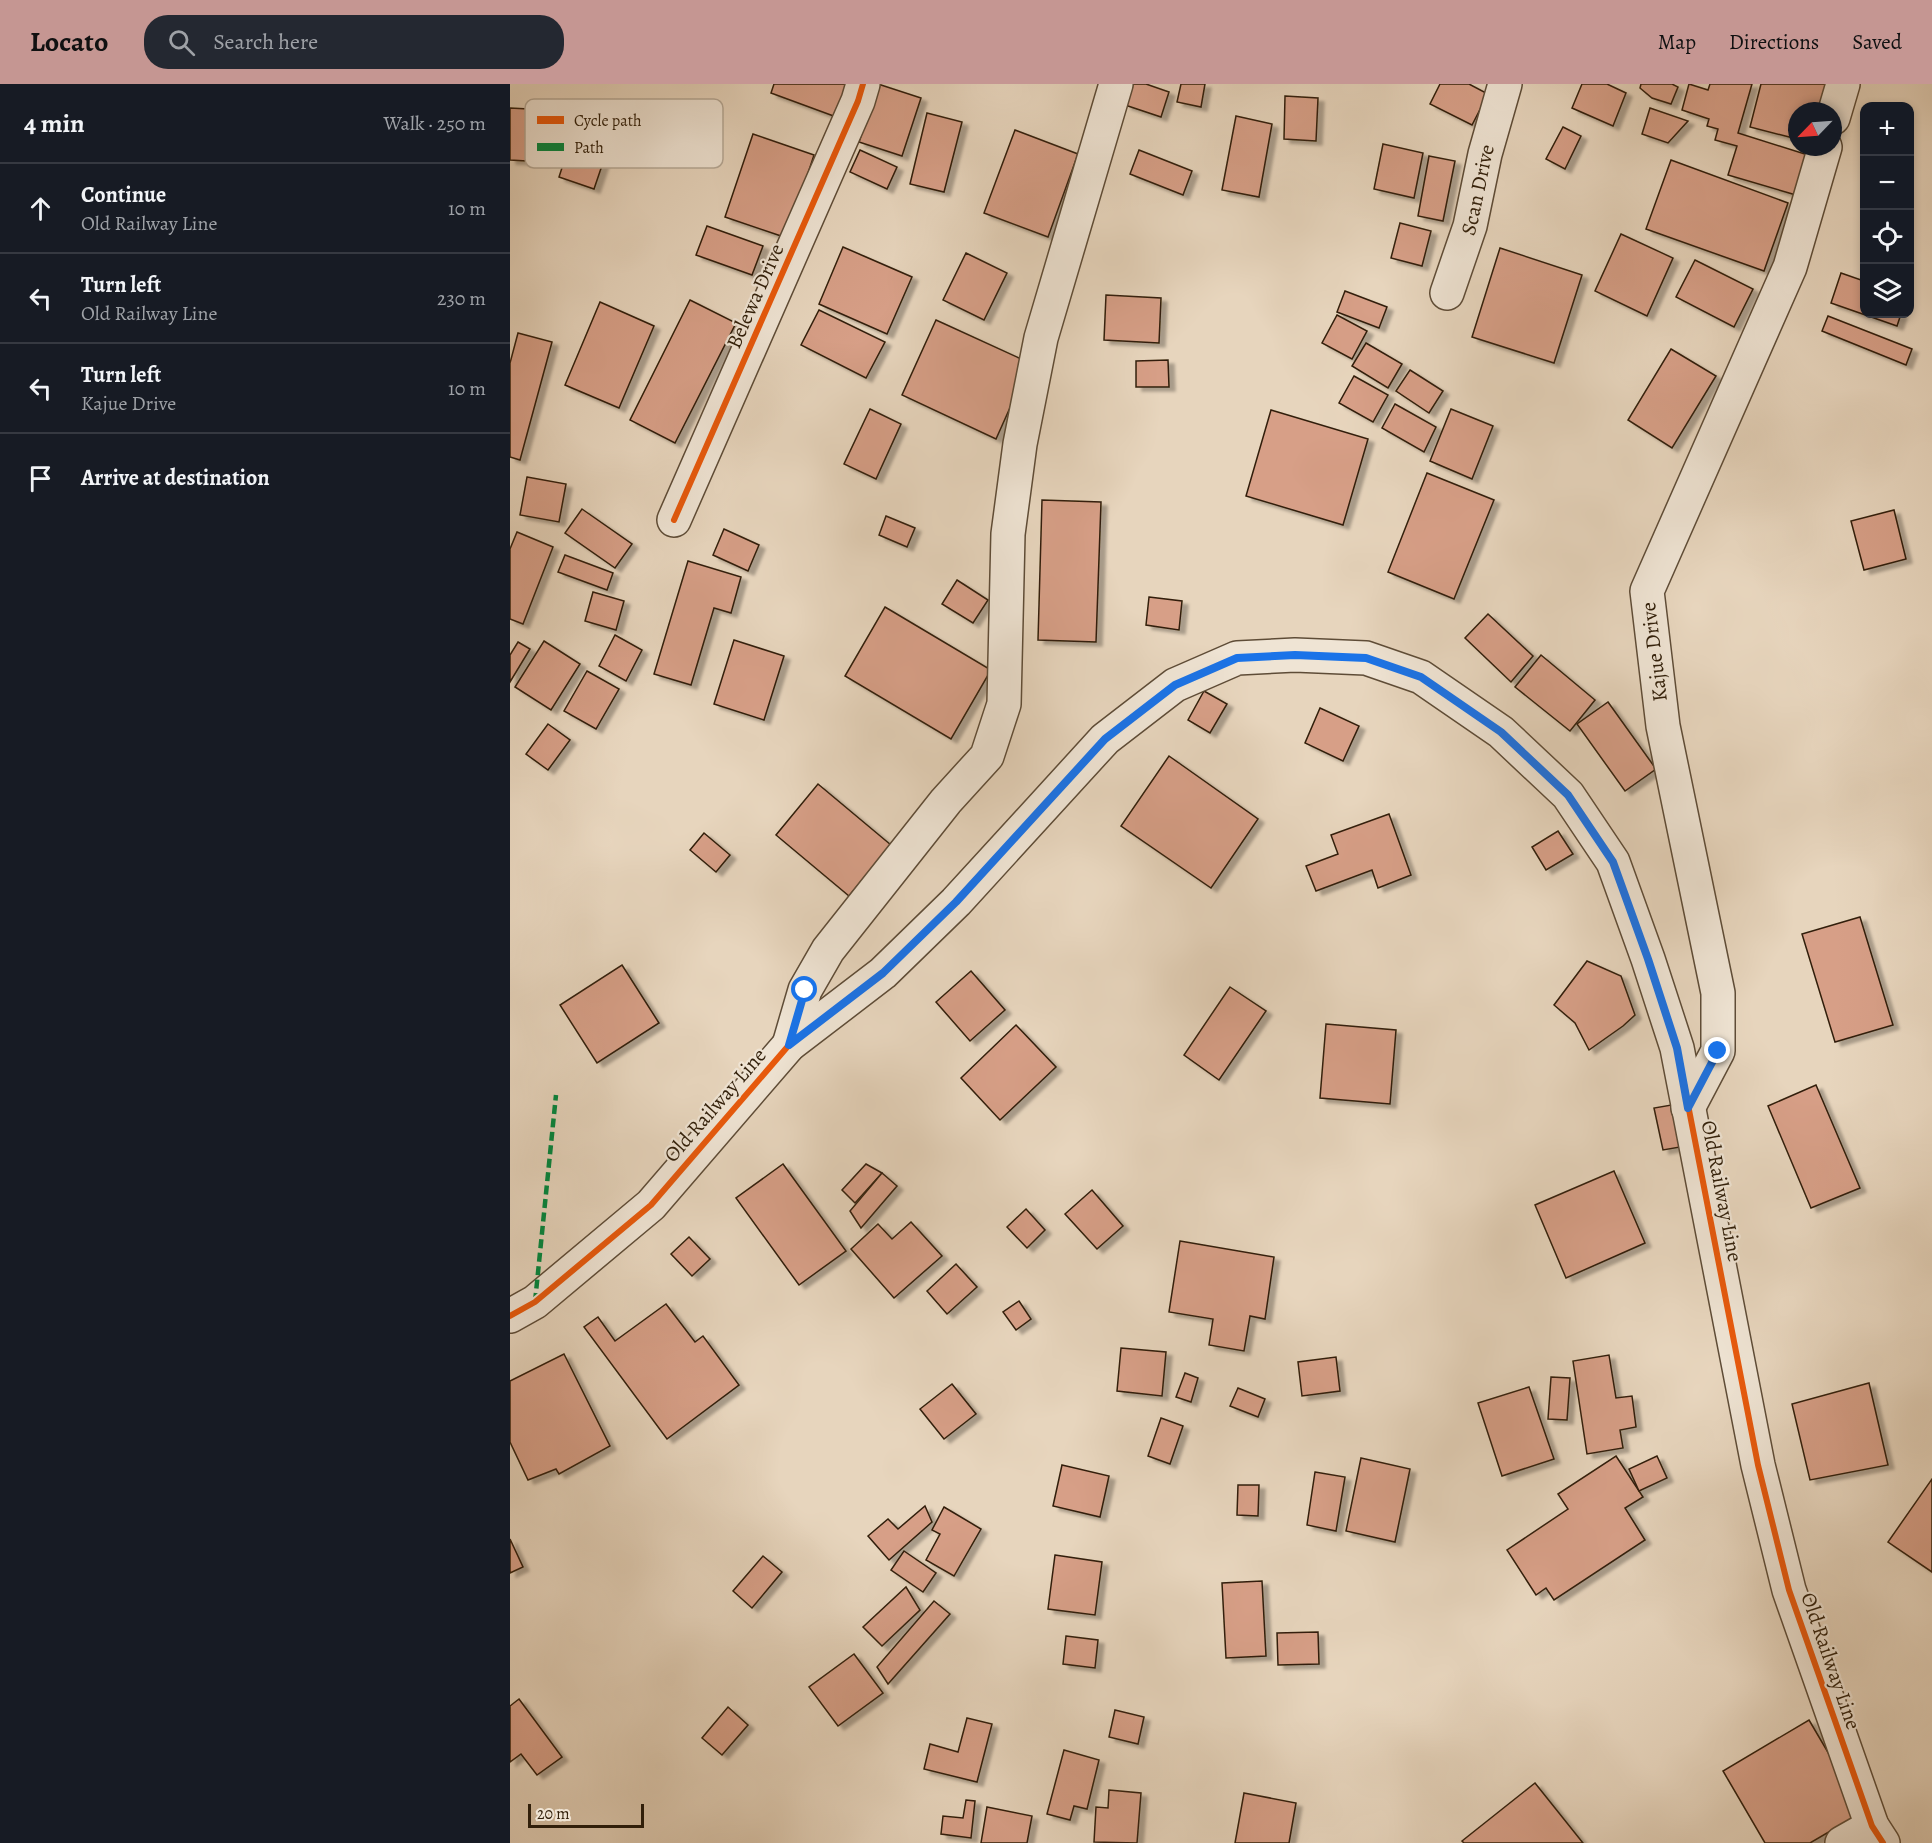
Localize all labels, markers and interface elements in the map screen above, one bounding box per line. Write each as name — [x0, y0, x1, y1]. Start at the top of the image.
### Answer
search box — [144, 15, 564, 69]
text: Locato — [30, 23, 108, 61]
icon: search — [165, 26, 198, 59]
text: Search here — [213, 27, 318, 57]
text: Map — [1658, 28, 1696, 56]
text: Directions — [1729, 28, 1819, 56]
text: Saved — [1852, 28, 1902, 56]
legend — [525, 99, 723, 168]
north arrow — [1788, 102, 1842, 156]
map controls — [1860, 102, 1914, 318]
button: + — [1860, 102, 1914, 156]
text: 4 min — [24, 106, 85, 141]
text: Walk · 250 m — [384, 110, 486, 137]
text: Cycle path — [574, 110, 642, 132]
text: Path — [574, 137, 604, 159]
street label: Scan Drive — [1454, 141, 1501, 239]
button: − — [1860, 156, 1914, 210]
text: Continue — [81, 180, 166, 210]
icon: ahead — [24, 192, 57, 225]
text: 10 m — [448, 195, 486, 222]
text: Old Railway Line — [81, 210, 217, 237]
button: locate — [1860, 210, 1914, 264]
street label: Belewa Drive — [719, 239, 791, 353]
button: layers — [1860, 264, 1914, 318]
text: Turn left — [81, 270, 161, 300]
icon: left — [24, 282, 57, 315]
text: 230 m — [437, 285, 486, 312]
text: Old Railway Line — [81, 300, 217, 327]
text: Turn left — [81, 360, 161, 390]
icon: left — [24, 372, 57, 405]
text: 10 m — [448, 375, 486, 402]
text: Kajue Drive — [81, 390, 176, 417]
icon: arrive — [24, 462, 57, 495]
text: Arrive at destination — [81, 463, 270, 493]
street label: Kajue Drive — [1634, 601, 1674, 703]
route start — [791, 976, 817, 1002]
route end — [1704, 1037, 1730, 1063]
street label: Old Railway Line — [657, 1042, 773, 1168]
street label: Old Railway Line — [1695, 1118, 1749, 1264]
street label: Old Railway Line — [1794, 1589, 1868, 1733]
scale bar — [528, 1801, 644, 1828]
text: 20 m — [537, 1803, 570, 1825]

